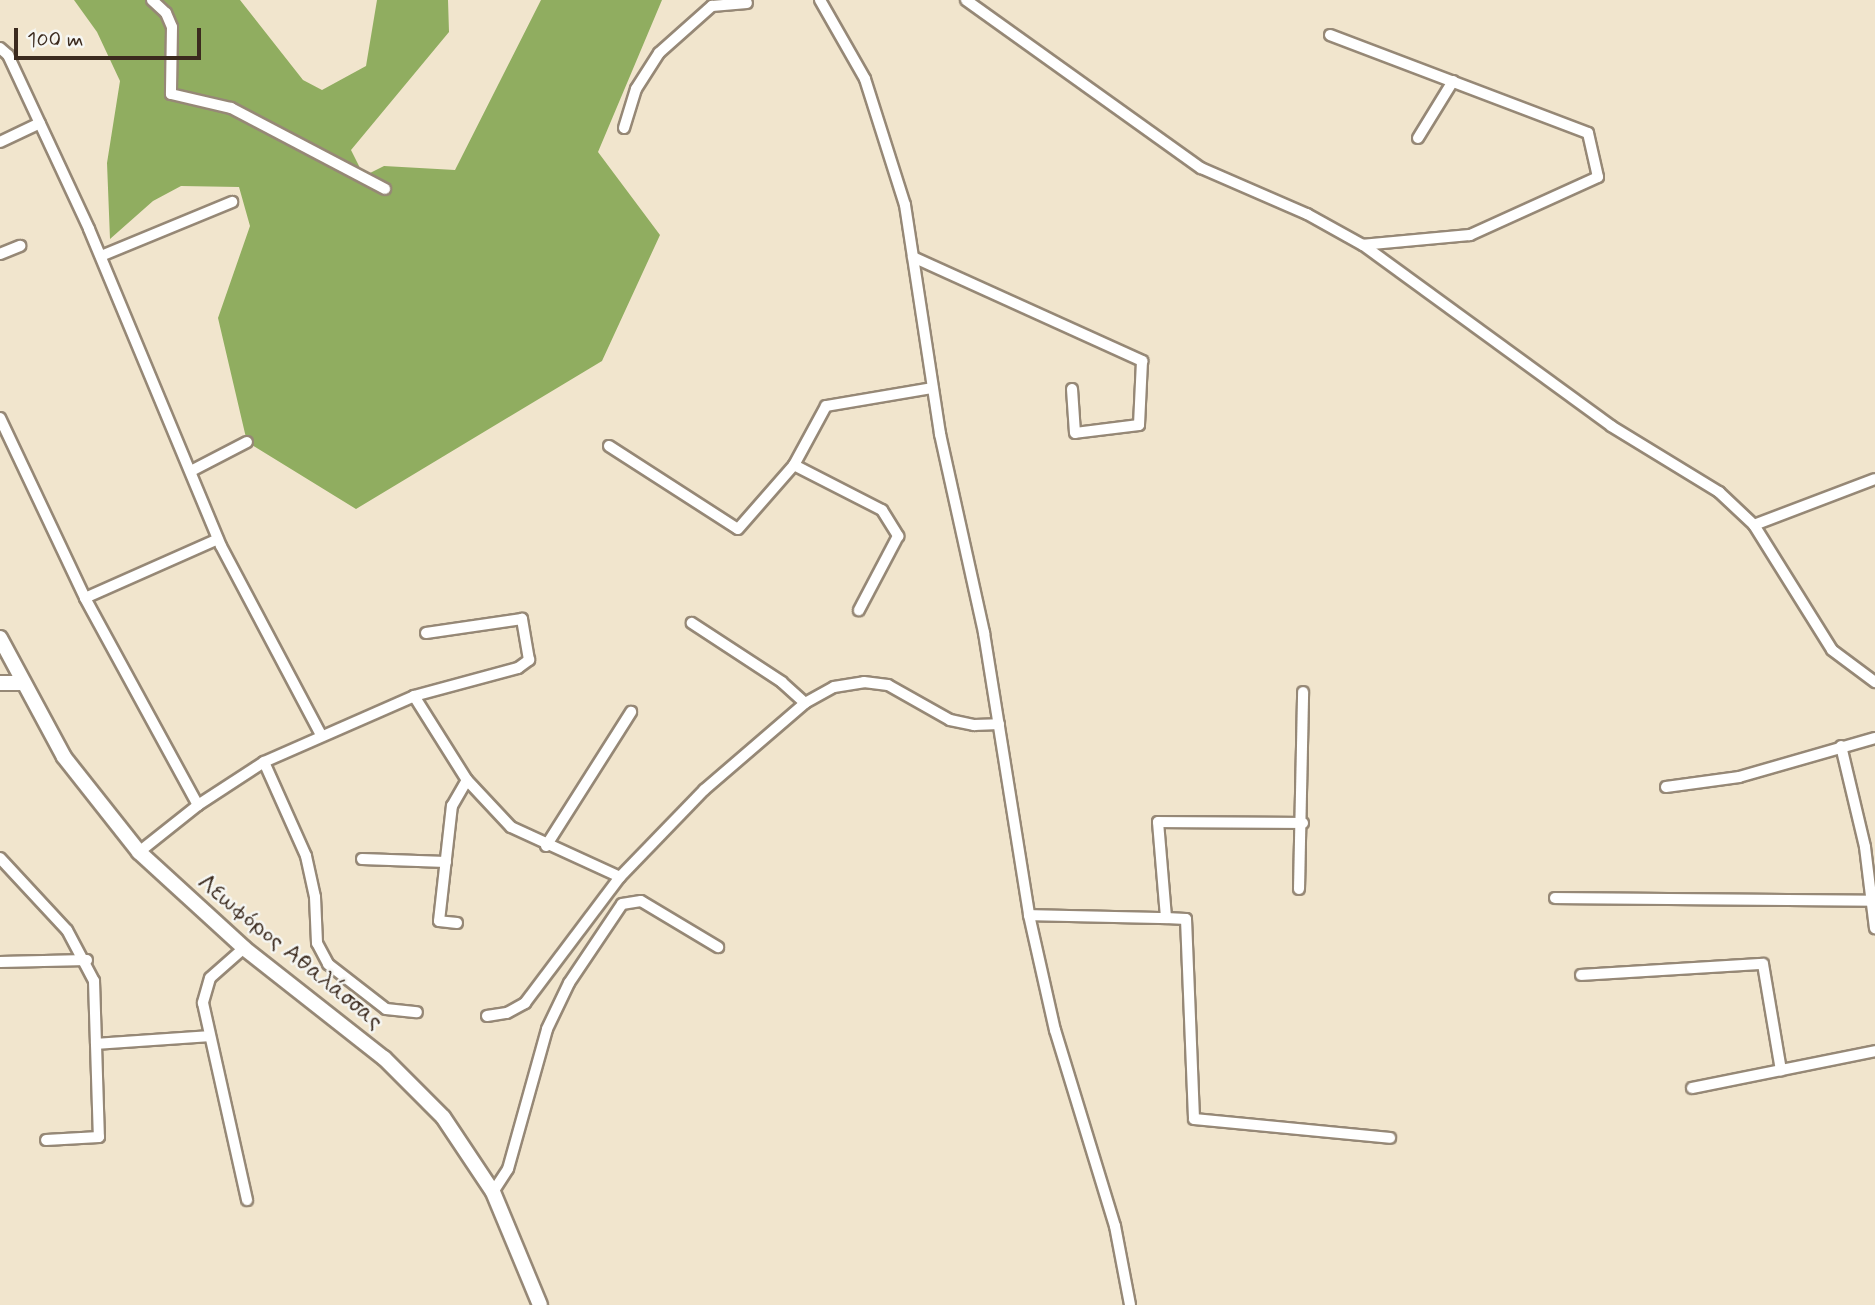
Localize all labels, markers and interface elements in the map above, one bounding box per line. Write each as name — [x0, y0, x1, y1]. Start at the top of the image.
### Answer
scale bar — [18, 14, 205, 58]
text: 100 m — [27, 26, 83, 54]
street label: Λεωφόρος Αθαλάσσας — [191, 868, 389, 1036]

